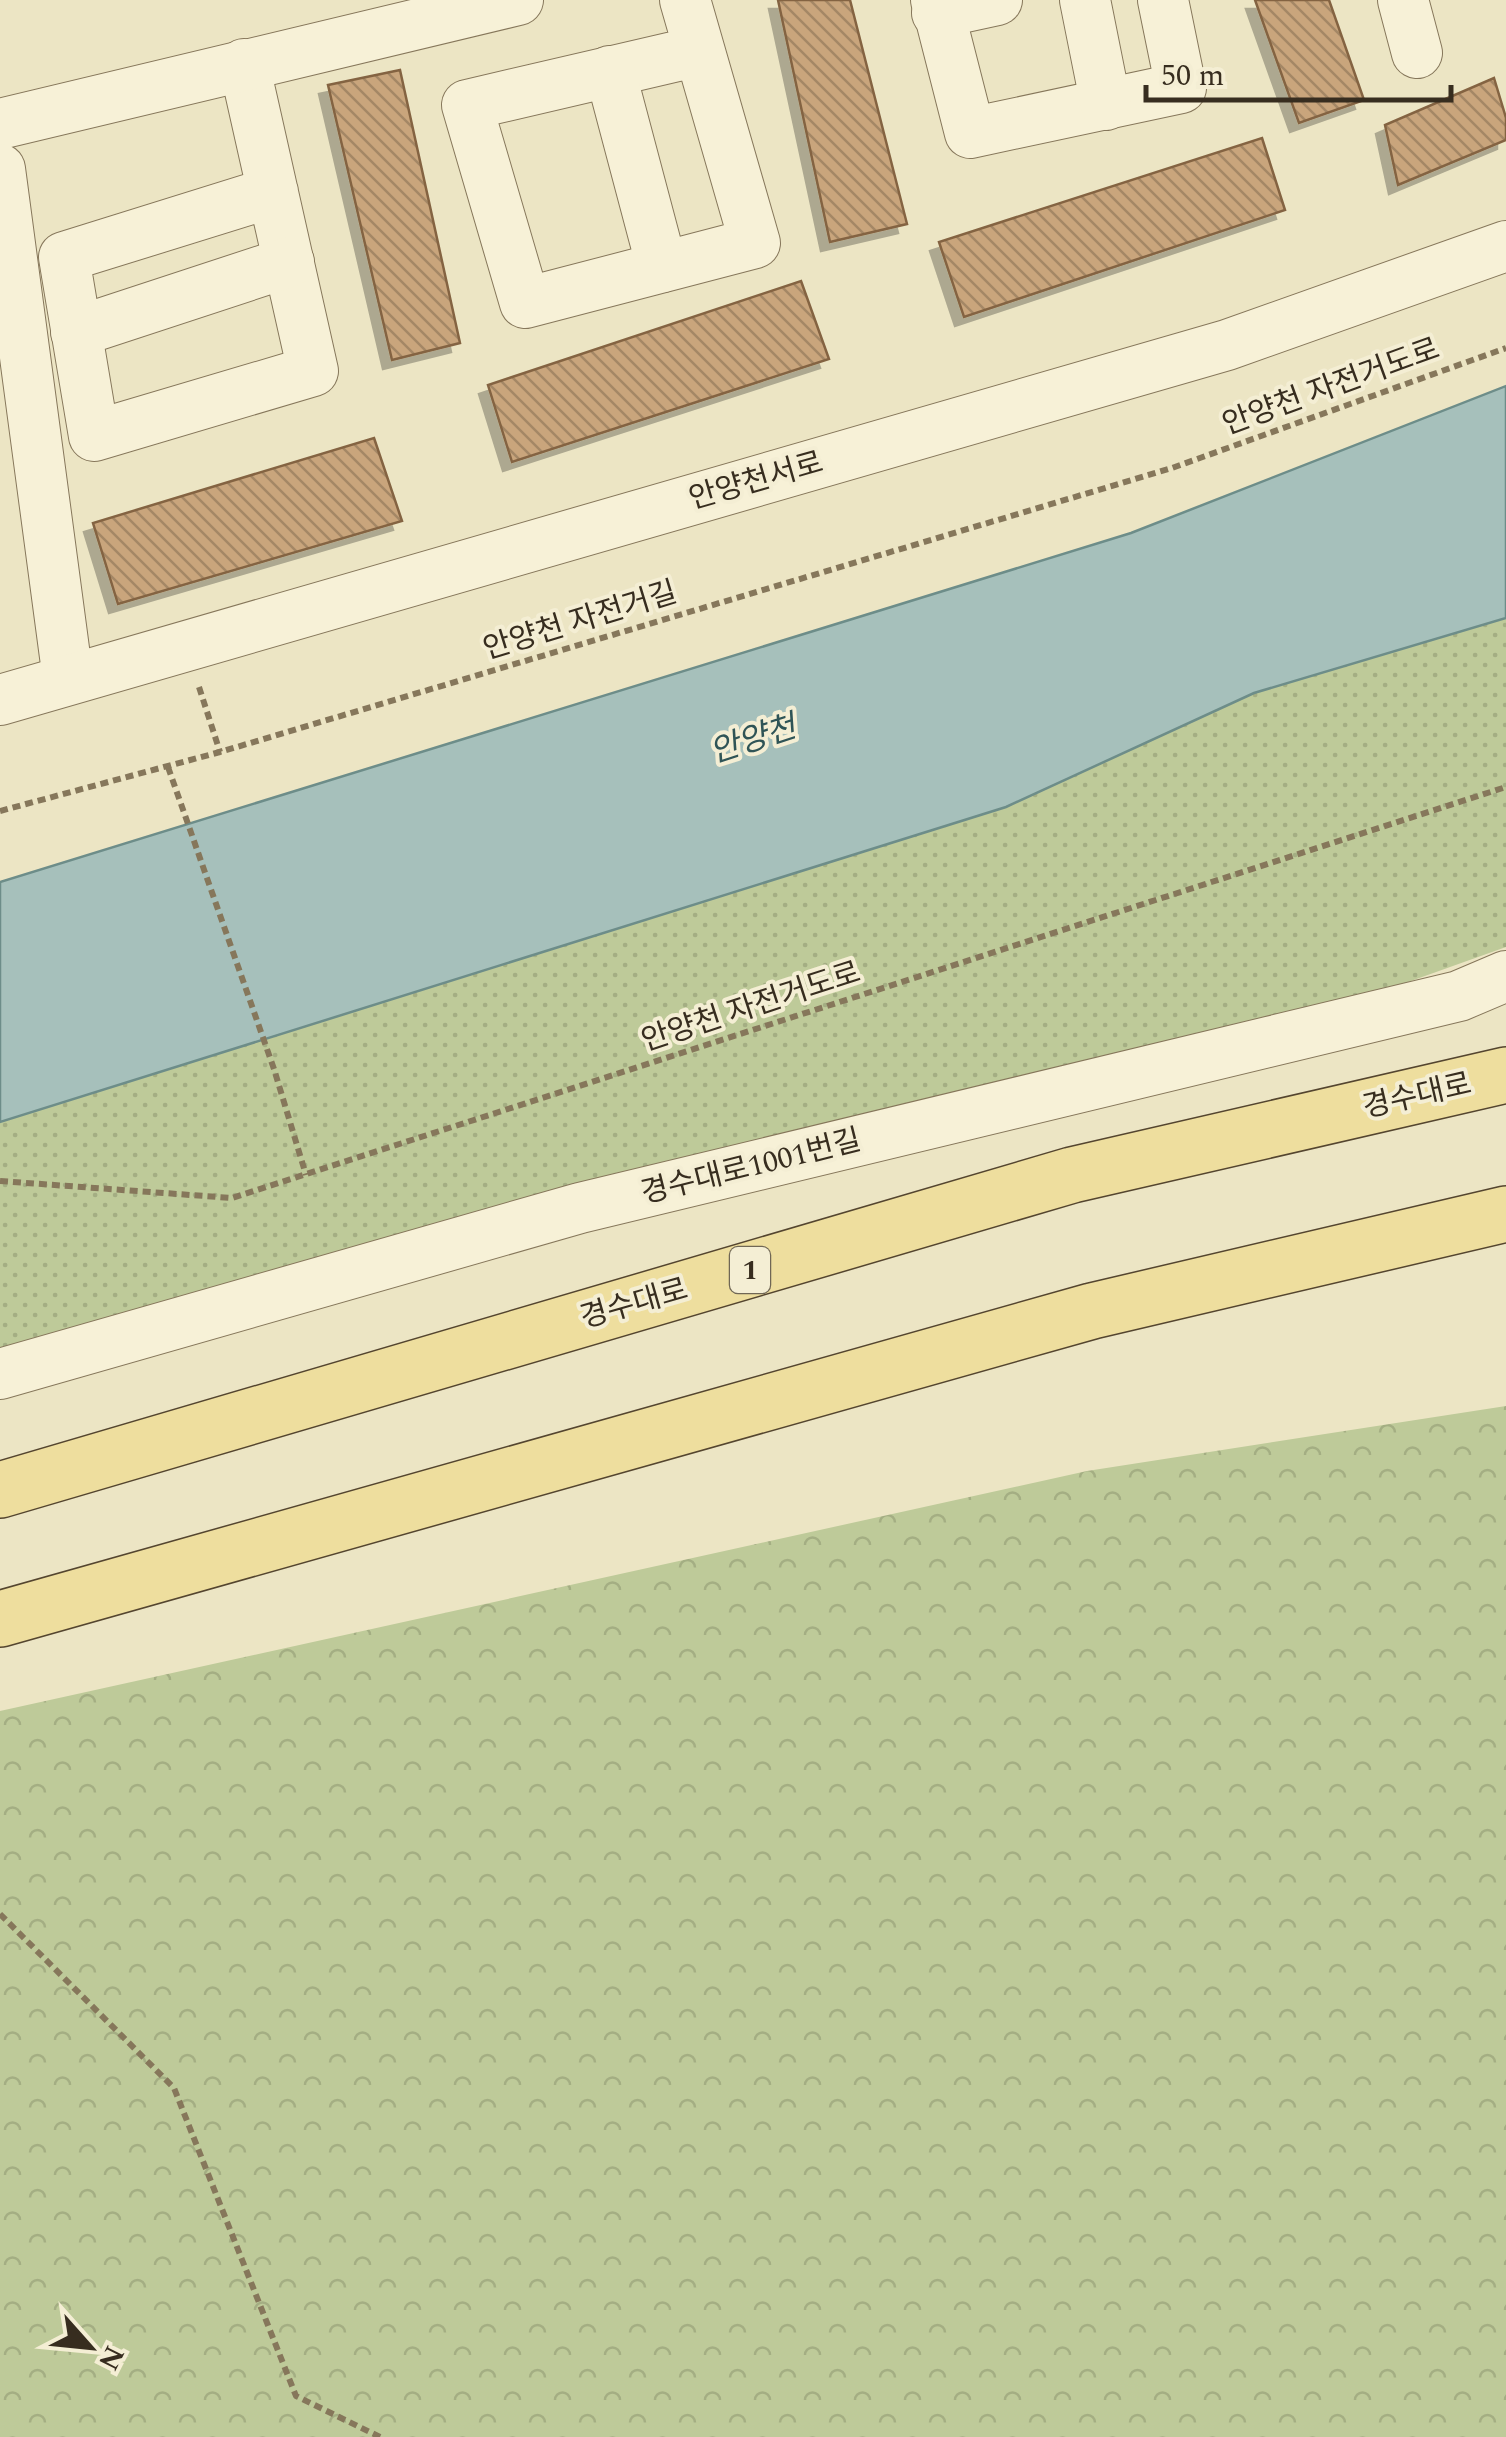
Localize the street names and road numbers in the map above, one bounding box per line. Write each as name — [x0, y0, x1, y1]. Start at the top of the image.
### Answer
street label: 안양천 자전거도로 — [1216, 326, 1446, 448]
street label: 안양천서로 — [683, 440, 829, 522]
street label: 안양천 자전거길 — [477, 570, 683, 672]
street label: 안양천 자전거도로 — [635, 950, 867, 1064]
street label: 경수대로 — [1358, 1061, 1476, 1131]
street label: 경수대로1001번길 — [636, 1117, 866, 1217]
road number: 1 — [730, 1247, 770, 1293]
street label: 경수대로 — [575, 1267, 693, 1341]

